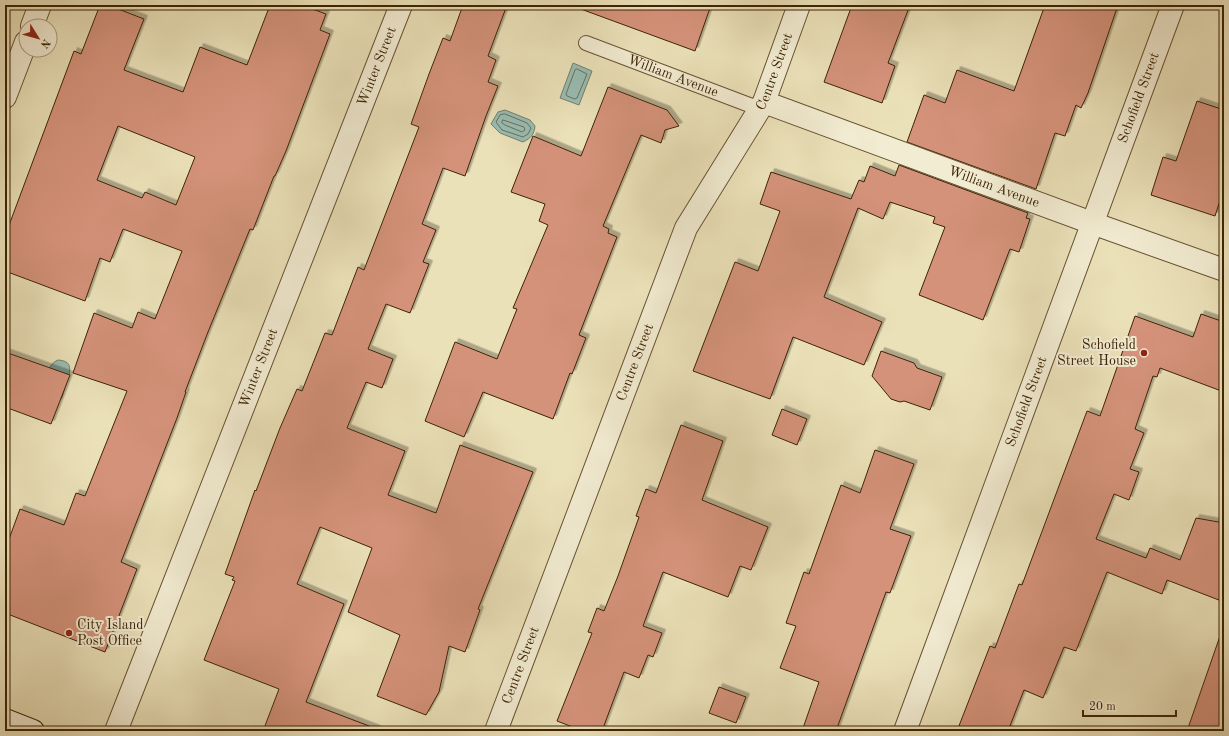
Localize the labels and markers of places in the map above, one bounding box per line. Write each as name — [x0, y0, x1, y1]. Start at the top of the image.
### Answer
place label: Schofield Street House — [1057, 338, 1136, 368]
marker: Schofield Street House — [1139, 348, 1149, 358]
place label: City Island Post Office — [77, 618, 144, 648]
marker: City Island Post Office — [64, 628, 74, 638]

